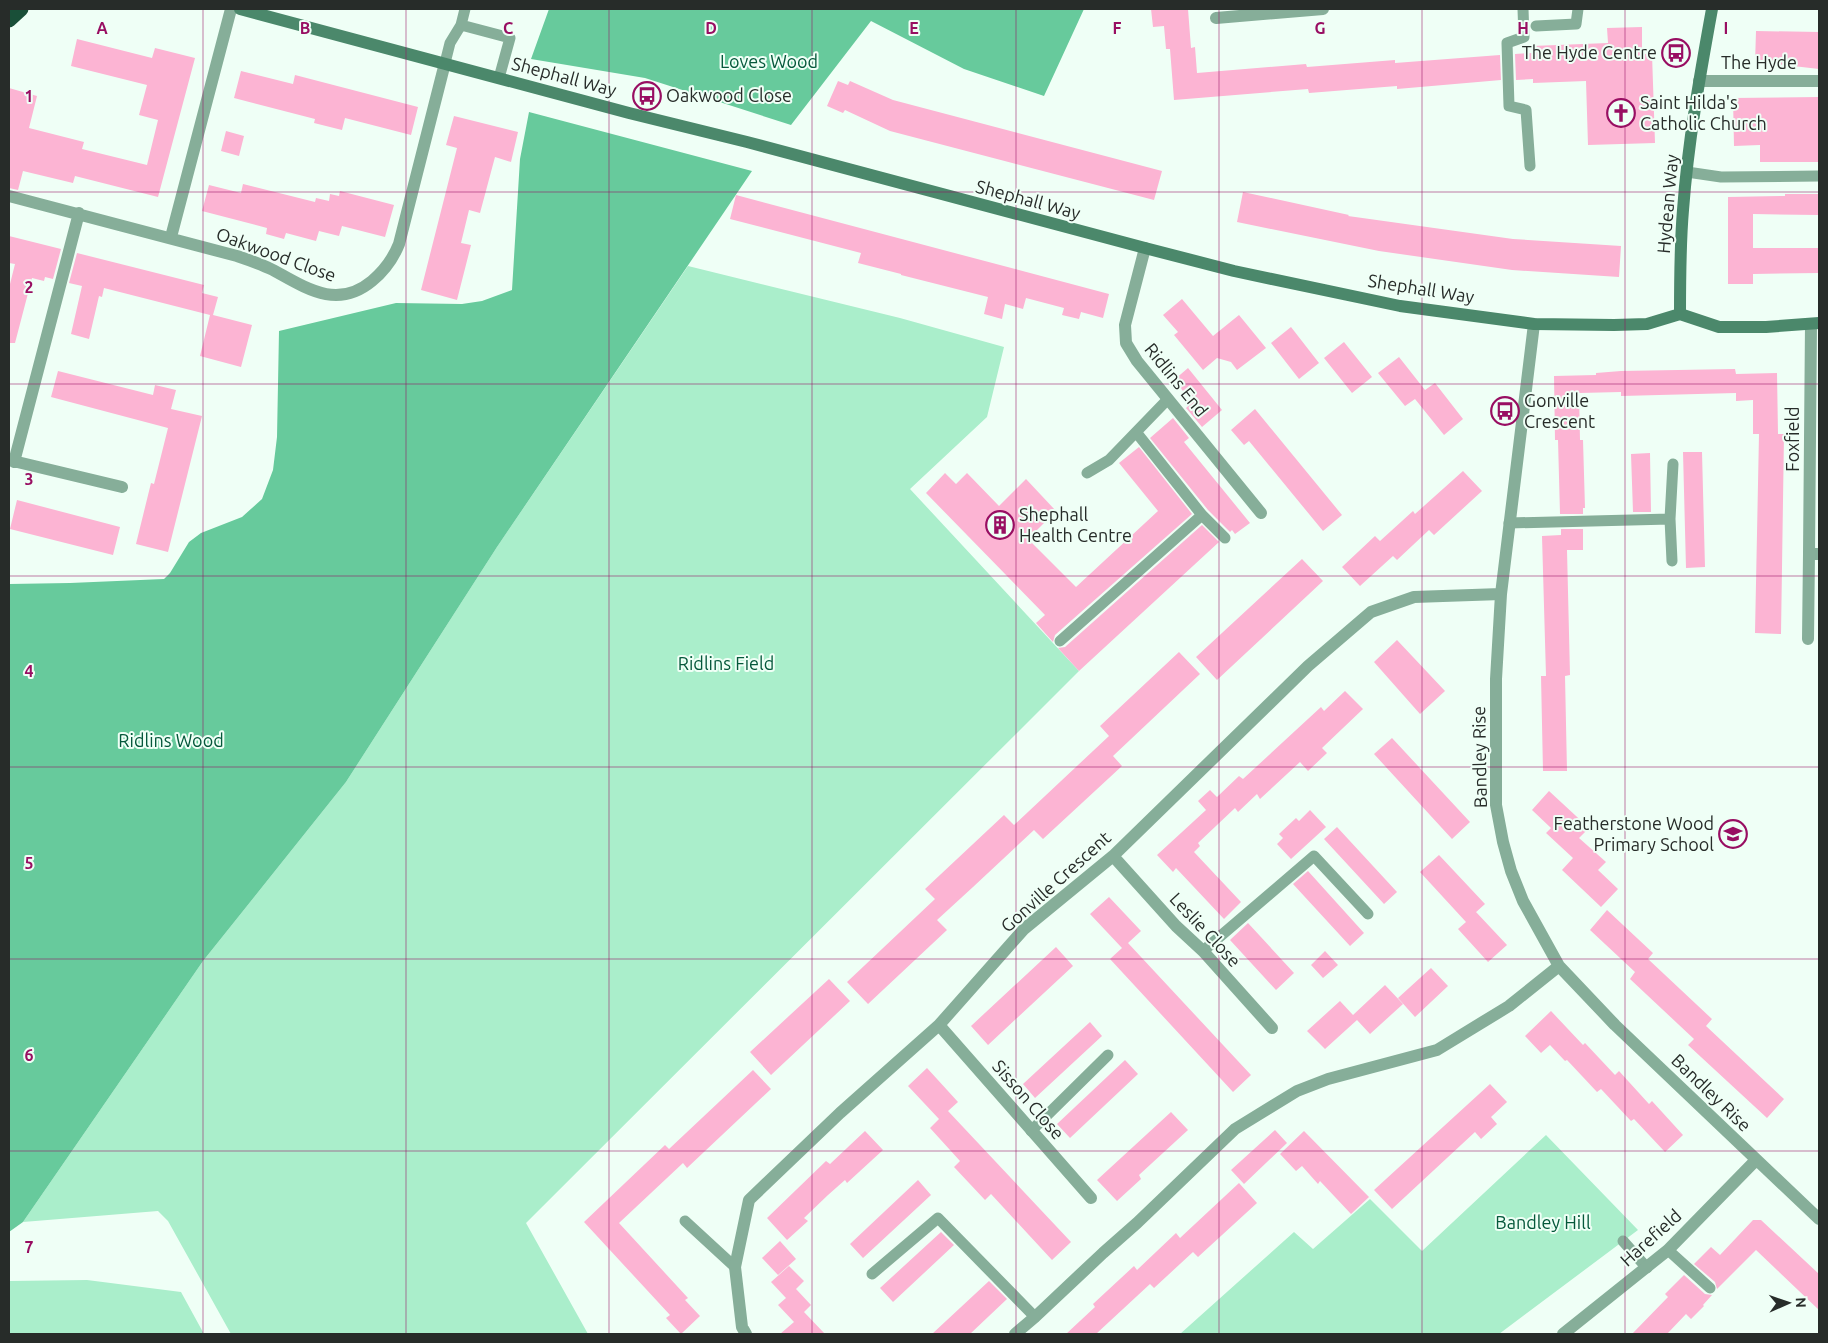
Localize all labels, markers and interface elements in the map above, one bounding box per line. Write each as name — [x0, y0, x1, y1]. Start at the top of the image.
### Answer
text: A — [96, 19, 108, 37]
text: B — [300, 19, 310, 37]
text: C — [503, 19, 513, 37]
text: D — [705, 19, 717, 37]
text: E — [909, 19, 919, 37]
text: F — [1113, 19, 1122, 37]
text: G — [1314, 19, 1326, 37]
text: H — [1517, 19, 1529, 37]
text: I — [1724, 19, 1728, 37]
bus stop icon: The Hyde Centre — [1661, 38, 1691, 68]
place label: The Hyde Centre — [1522, 42, 1657, 62]
park label: Loves Wood — [720, 51, 818, 71]
street label: Shephall Way — [510, 52, 619, 100]
street label: The Hyde — [1721, 52, 1797, 72]
bus stop icon: Oakwood Close — [632, 81, 662, 111]
place label: Oakwood Close — [666, 85, 792, 105]
text: 1 — [24, 87, 34, 105]
place label: Saint Hilda's Catholic Church — [1640, 92, 1767, 133]
church icon: Saint Hilda's Catholic Church — [1606, 98, 1636, 128]
street label: Hydean Way — [1653, 153, 1681, 254]
street label: Shephall Way — [974, 175, 1083, 223]
street label: Oakwood Close — [214, 223, 339, 285]
street label: Shephall Way — [1367, 270, 1476, 306]
text: 2 — [24, 278, 34, 296]
street label: Ridlins End — [1141, 339, 1212, 420]
place label: Gonville Crescent — [1524, 390, 1595, 431]
bus stop icon: Gonville Crescent — [1490, 396, 1520, 426]
street label: Foxfield — [1782, 406, 1802, 472]
text: 3 — [24, 470, 34, 488]
place label: Shephall Health Centre — [1019, 504, 1132, 545]
building icon: Shephall Health Centre — [985, 510, 1015, 540]
park label: Ridlins Field — [678, 653, 774, 673]
text: 4 — [24, 662, 34, 680]
street label: Bandley Rise — [1468, 706, 1490, 808]
park label: Ridlins Wood — [118, 730, 224, 750]
place label: Featherstone Wood Primary School — [1554, 813, 1714, 854]
school or university icon: Featherstone Wood Primary School — [1718, 819, 1748, 849]
street label: Gonville Crescent — [996, 827, 1114, 936]
text: 5 — [24, 854, 34, 872]
street label: Leslie Close — [1166, 888, 1245, 971]
text: 6 — [24, 1046, 34, 1064]
street label: Bandley Rise — [1668, 1050, 1755, 1135]
street label: Sisson Close — [989, 1056, 1069, 1143]
street label: Harefield — [1616, 1205, 1685, 1270]
park label: Bandley Hill — [1495, 1212, 1591, 1232]
text: 7 — [24, 1238, 34, 1256]
north arrow — [1763, 1278, 1813, 1328]
text: N — [1793, 1297, 1809, 1308]

